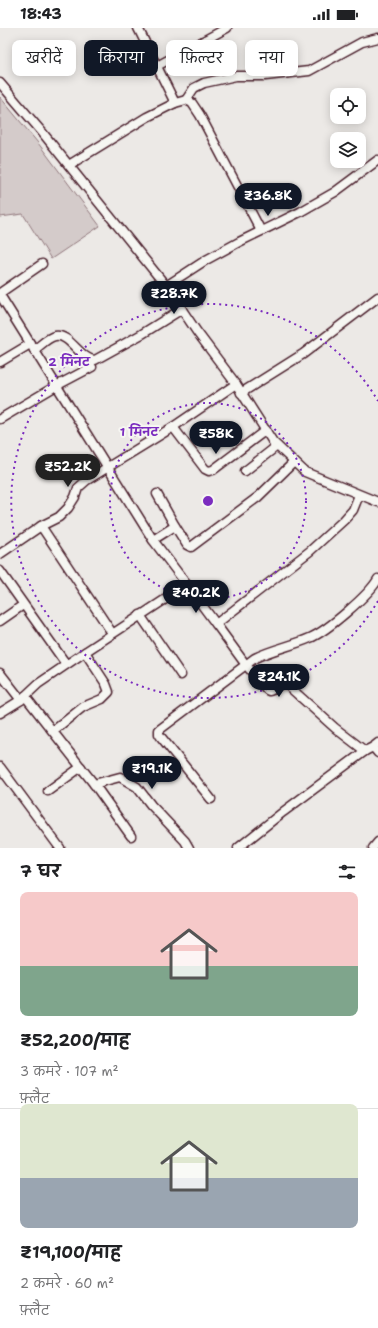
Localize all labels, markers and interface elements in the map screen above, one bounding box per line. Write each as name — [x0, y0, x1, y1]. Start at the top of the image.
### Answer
text: 18:43 — [20, 4, 62, 24]
chip: खरीदें — [12, 40, 76, 76]
chip: किराया — [84, 40, 158, 76]
chip: फ़िल्टर — [166, 40, 237, 76]
chip: नया — [245, 40, 298, 76]
map controls — [330, 88, 366, 168]
button: locate — [330, 88, 366, 124]
button: layers — [330, 132, 366, 168]
pin: ₹36.8K — [235, 183, 301, 217]
text: ₹36.8K — [244, 187, 292, 204]
pin: ₹28.7K — [141, 281, 207, 315]
text: ₹28.7K — [150, 285, 198, 302]
text: 2 मिनट — [48, 353, 91, 370]
pin: ₹58K — [192, 421, 240, 455]
text: 1 मिनट — [120, 423, 159, 440]
text: ₹58K — [198, 425, 234, 442]
pin: ₹52.2K — [35, 454, 101, 488]
text: ₹52.2K — [44, 458, 92, 475]
centre of rings — [201, 494, 215, 508]
pin: ₹40.2K — [163, 580, 229, 614]
text: ₹40.2K — [172, 584, 220, 601]
pin: ₹24.1K — [246, 664, 312, 698]
text: ₹24.1K — [257, 668, 301, 685]
pin: ₹19.1K — [119, 756, 185, 790]
text: ₹19.1K — [131, 760, 173, 777]
text: 7 घर — [20, 860, 60, 882]
icon: filters — [336, 861, 358, 883]
icon: home — [153, 918, 225, 990]
text: ₹52,200/माह — [20, 1029, 130, 1051]
text: 3 कमरे · 107 m² — [20, 1063, 119, 1080]
text: फ़्लैट — [20, 1090, 50, 1107]
icon: home — [153, 1130, 225, 1202]
text: ₹19,100/माह — [20, 1241, 121, 1263]
text: 2 कमरे · 60 m² — [20, 1275, 114, 1292]
text: फ़्लैट — [20, 1302, 50, 1319]

